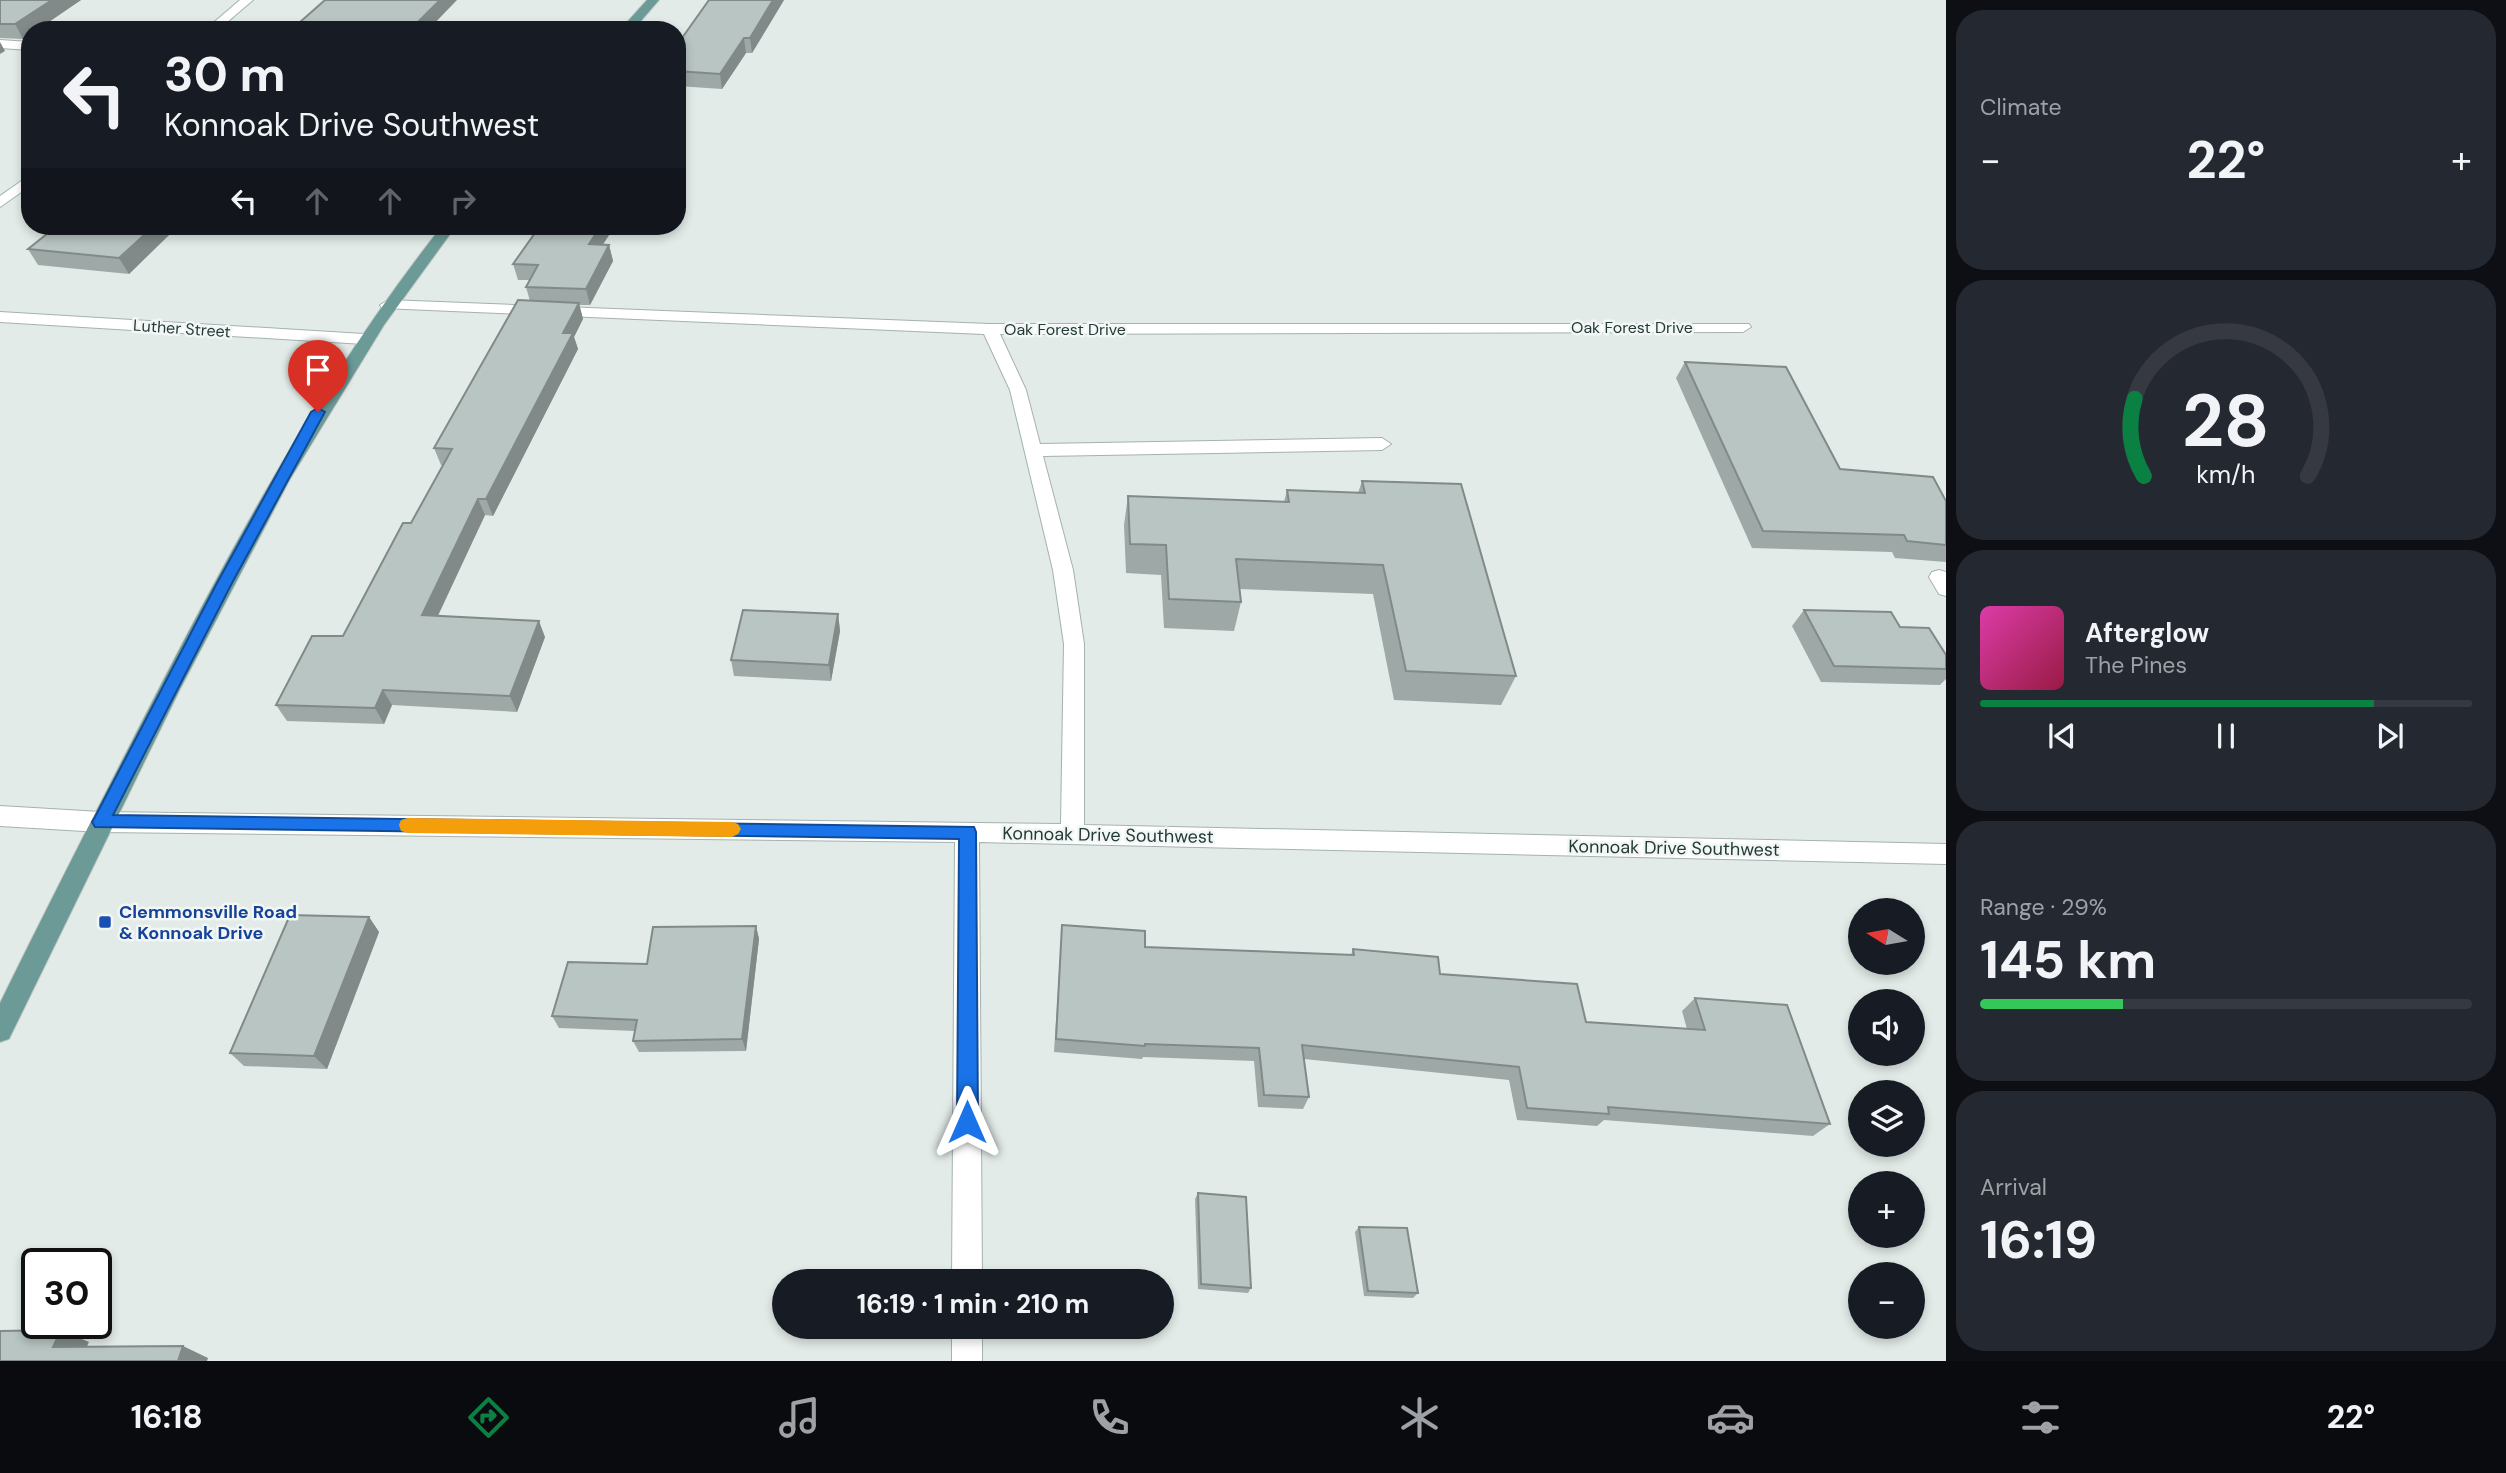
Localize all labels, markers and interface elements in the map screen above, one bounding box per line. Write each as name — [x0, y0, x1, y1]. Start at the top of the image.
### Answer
text: 30 m — [164, 42, 286, 106]
icon: left — [49, 49, 140, 140]
text: Climate — [1980, 92, 2062, 122]
text: Konnoak Drive Southwest — [164, 104, 539, 146]
text: 22° — [2187, 126, 2265, 194]
text: − — [1980, 135, 2001, 185]
text: + — [2451, 135, 2472, 185]
icon: left — [225, 182, 263, 220]
icon: ahead — [298, 182, 336, 220]
icon: ahead — [371, 182, 409, 220]
icon: right — [444, 182, 482, 220]
street label: Luther Street — [133, 315, 231, 342]
street label: Oak Forest Drive — [1571, 317, 1693, 338]
street label: Oak Forest Drive — [1004, 319, 1126, 340]
pin — [288, 340, 348, 412]
icon: arrive — [299, 351, 337, 389]
text: 28 — [2182, 375, 2270, 470]
text: km/h — [2196, 458, 2256, 491]
text: Afterglow — [2085, 616, 2209, 650]
text: The Pines — [2085, 650, 2187, 680]
icon: previous — [2043, 717, 2081, 755]
icon: pause — [2207, 717, 2245, 755]
icon: next — [2371, 717, 2409, 755]
street label: Konnoak Drive Southwest — [1002, 821, 1214, 849]
street label: Konnoak Drive Southwest — [1568, 834, 1780, 862]
text: Range · 29% — [1980, 892, 2107, 922]
north arrow — [1848, 898, 1925, 975]
map controls — [1848, 898, 1925, 1339]
place label: Clemmonsville Road & Konnoak Drive — [119, 900, 297, 945]
marker: Clemmonsville Road & Konnoak Drive — [97, 914, 113, 930]
text: 145 km — [1980, 926, 2156, 994]
button: sound — [1848, 989, 1925, 1066]
button: layers — [1848, 1080, 1925, 1157]
position arrow — [930, 1085, 1004, 1159]
button: + — [1848, 1171, 1925, 1248]
text: Arrival — [1980, 1172, 2047, 1202]
text: 16:19 — [1980, 1206, 2097, 1274]
speed limit sign: 30 — [21, 1248, 112, 1339]
button: − — [1848, 1262, 1925, 1339]
text: 16:19 · 1 min · 210 m — [857, 1287, 1089, 1321]
icon: directions — [464, 1393, 513, 1442]
icon: music — [775, 1393, 824, 1442]
icon: phone — [1085, 1393, 1134, 1442]
icon: climate — [1395, 1393, 1444, 1442]
icon: car — [1706, 1393, 1755, 1442]
icon: filters — [2016, 1393, 2065, 1442]
text: 16:18 — [131, 1396, 203, 1438]
text: 22° — [2327, 1396, 2375, 1438]

